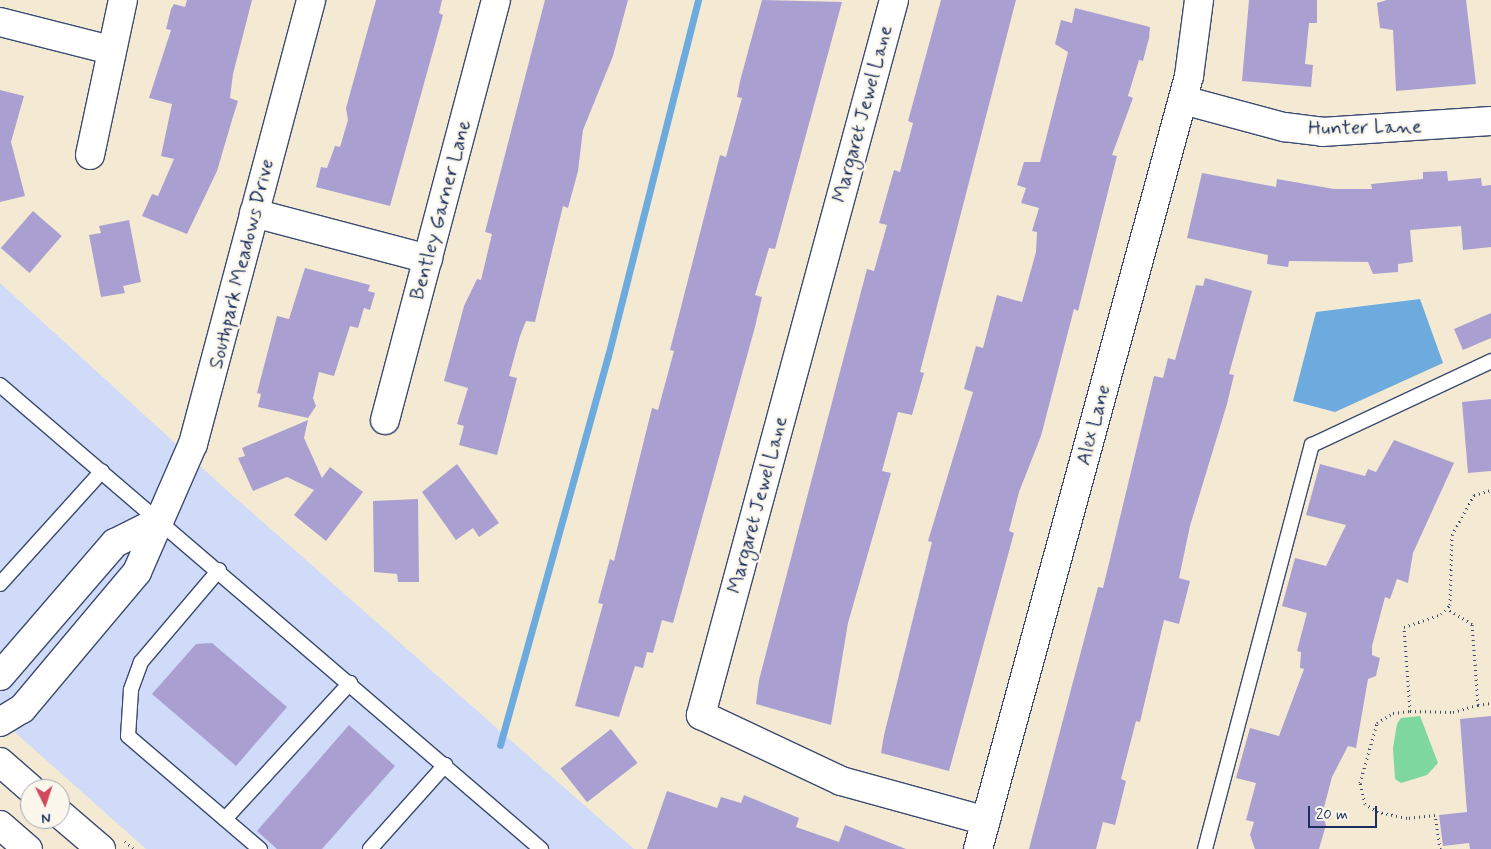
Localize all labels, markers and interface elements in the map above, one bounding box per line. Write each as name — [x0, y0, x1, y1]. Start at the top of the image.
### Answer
street label: Margaret Jewel Lane — [828, 24, 898, 204]
street label: Hunter Lane — [1310, 115, 1420, 141]
street label: Bentley Garner Lane — [405, 118, 477, 302]
street label: Southpark Meadows Drive — [204, 157, 280, 371]
street label: Alex Lane — [1072, 382, 1116, 468]
street label: Margaret Jewel Lane — [723, 415, 793, 595]
north arrow — [20, 779, 70, 829]
scale bar — [1311, 796, 1380, 828]
text: 20 m — [1316, 805, 1348, 825]
text: N — [41, 809, 51, 827]

